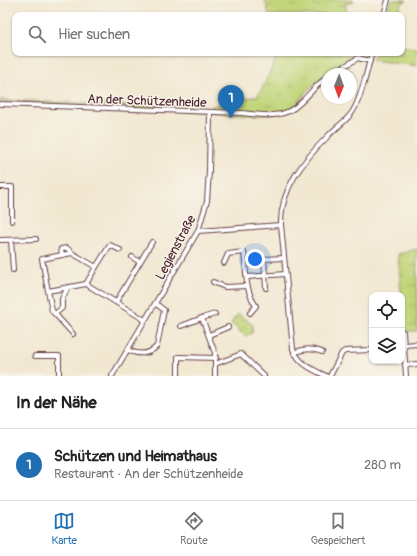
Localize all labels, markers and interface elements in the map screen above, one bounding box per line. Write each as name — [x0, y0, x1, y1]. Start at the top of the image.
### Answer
search box — [12, 12, 405, 56]
icon: search — [26, 23, 48, 45]
text: Hier suchen — [58, 25, 130, 44]
north arrow — [321, 68, 357, 104]
pin: 1 — [218, 85, 244, 118]
street label: An der Schützenheide — [87, 91, 207, 111]
street label: Legienstraße — [152, 212, 200, 283]
your location — [245, 249, 265, 269]
map controls — [369, 292, 405, 364]
button: locate — [369, 292, 405, 328]
button: layers — [369, 328, 405, 364]
text: In der Nähe — [16, 392, 97, 413]
text: Schützen und Heimathaus — [54, 447, 217, 466]
text: 1 — [26, 457, 32, 473]
text: 280 m — [364, 457, 401, 473]
text: Restaurant · An der Schützenheide — [54, 466, 243, 482]
tab: Karte — [52, 510, 77, 547]
tab: Route — [180, 510, 208, 547]
tab: Gespeichert — [311, 510, 365, 547]

